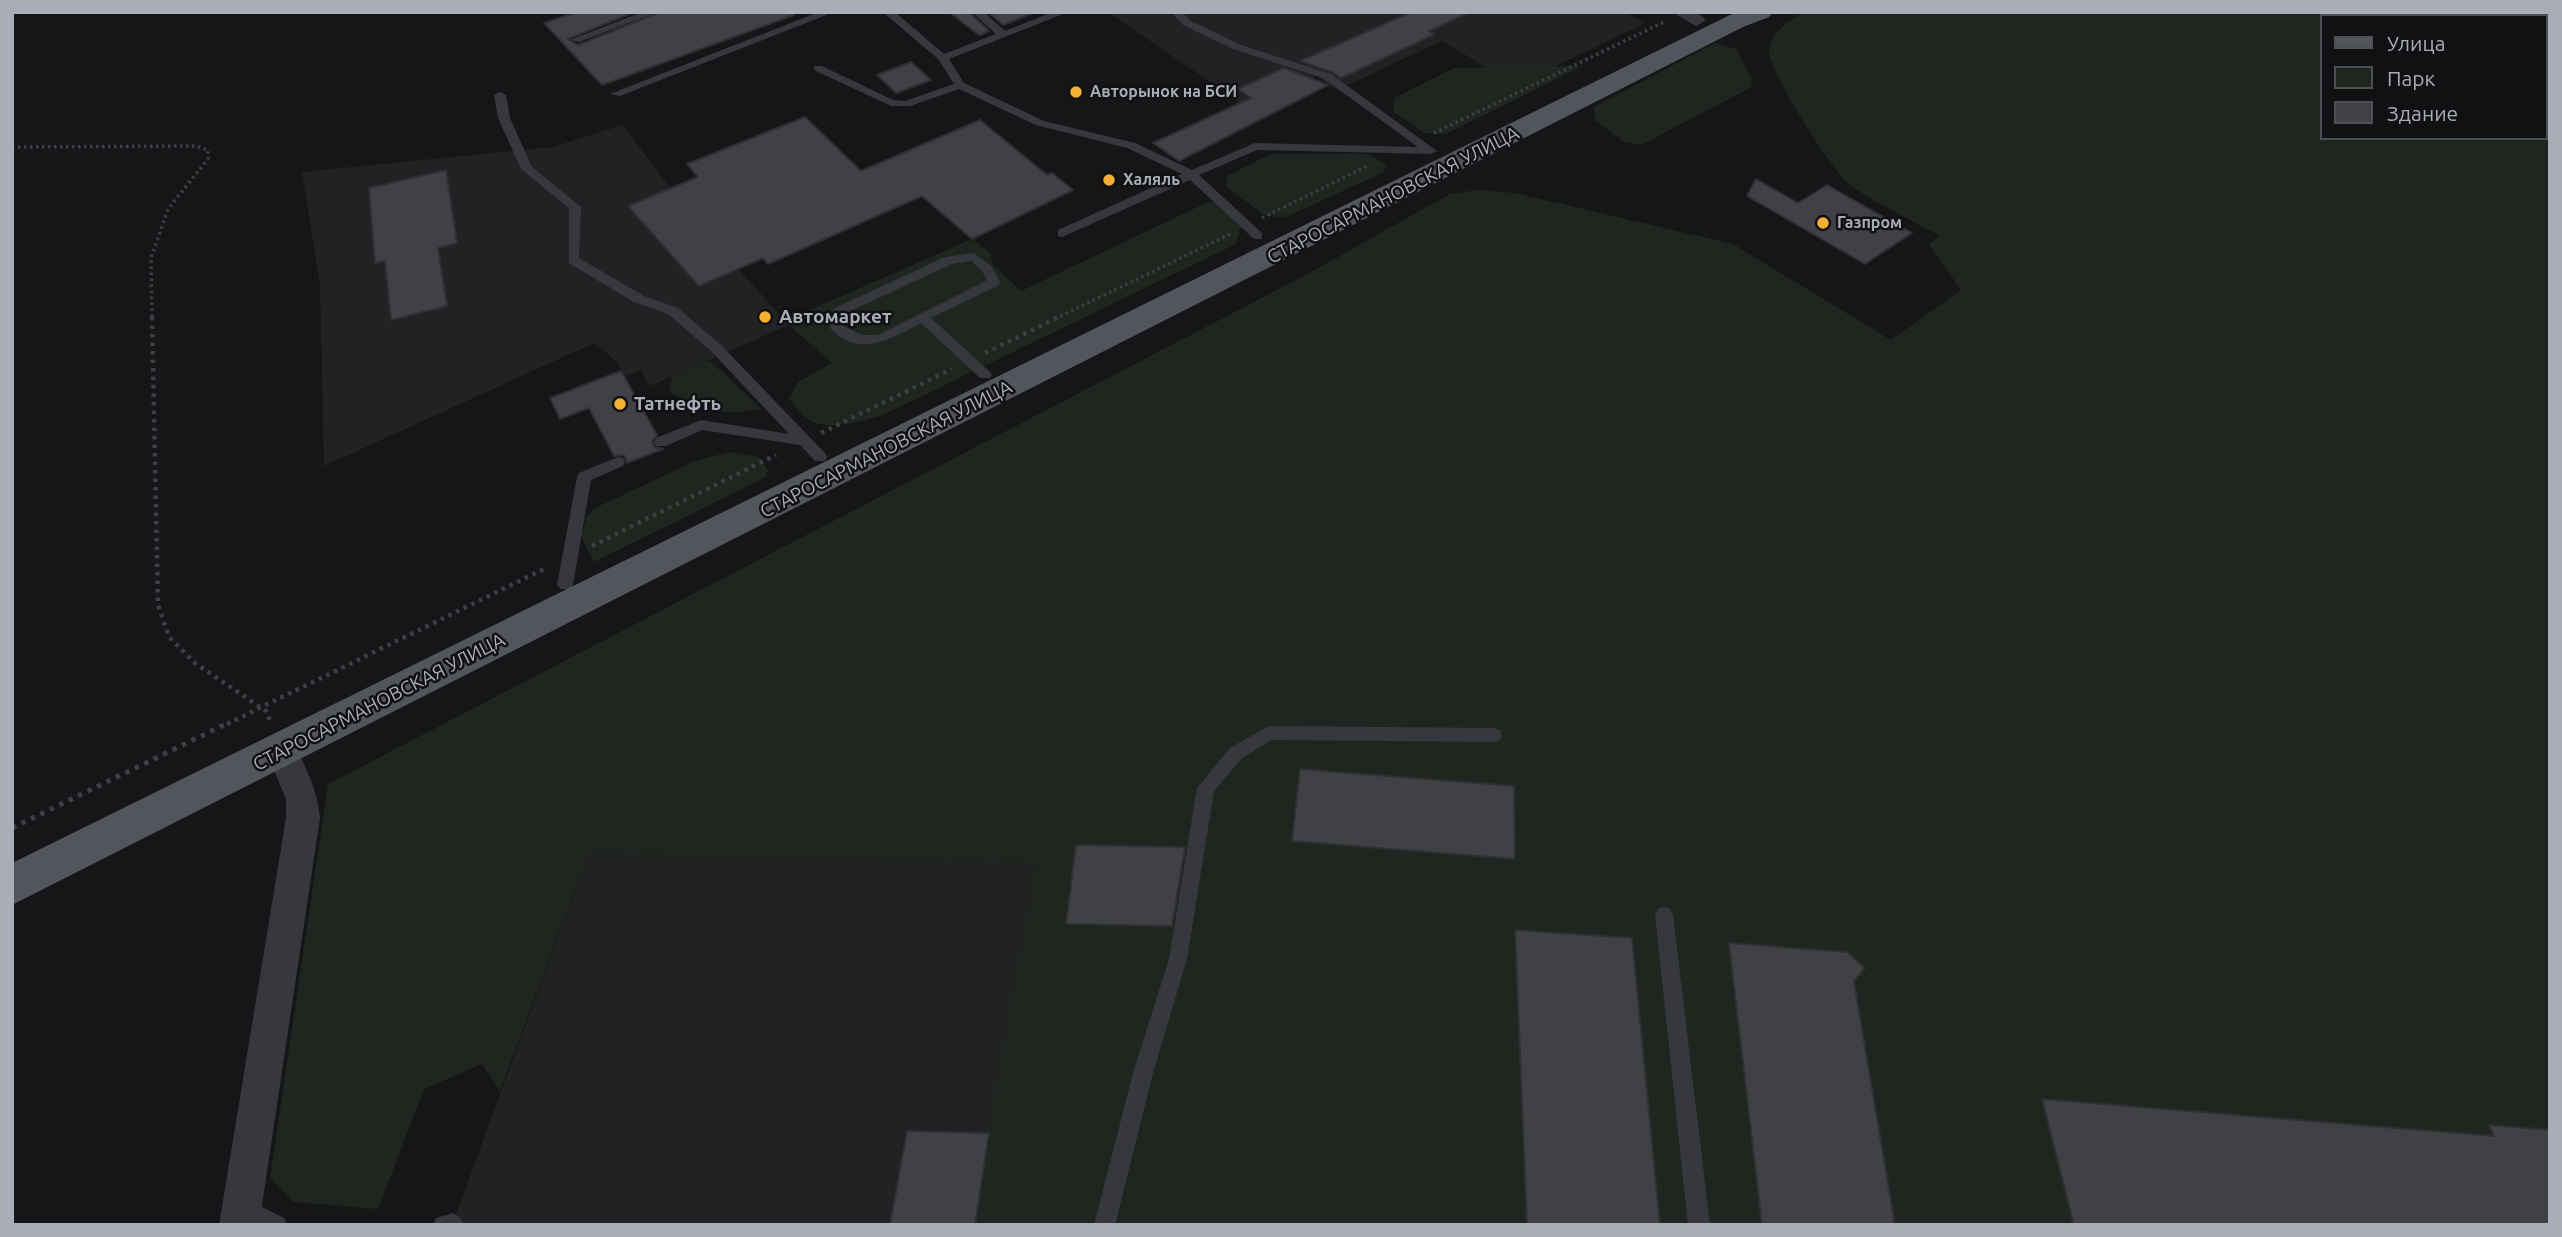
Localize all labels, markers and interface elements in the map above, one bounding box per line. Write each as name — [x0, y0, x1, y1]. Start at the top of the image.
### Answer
legend — [2320, 14, 2548, 140]
text: Улица — [2387, 31, 2445, 55]
text: Парк — [2387, 66, 2435, 90]
place label: Авторынок на БСИ — [1090, 82, 1237, 102]
marker: Авторынок на БСИ — [1068, 84, 1084, 100]
text: Здание — [2387, 101, 2458, 125]
street label: СТАРОСАРМАНОВСКАЯ УЛИЦА — [1263, 121, 1523, 269]
place label: Халяль — [1123, 170, 1180, 190]
marker: Халяль — [1101, 172, 1117, 188]
place label: Газпром — [1837, 213, 1902, 233]
marker: Газпром — [1815, 215, 1831, 231]
place label: Автомаркет — [779, 306, 892, 328]
marker: Автомаркет — [757, 309, 773, 325]
street label: СТАРОСАРМАНОВСКАЯ УЛИЦА — [756, 375, 1016, 523]
place label: Татнефть — [634, 393, 721, 415]
marker: Татнефть — [612, 396, 628, 412]
street label: СТАРОСАРМАНОВСКАЯ УЛИЦА — [249, 628, 509, 776]

